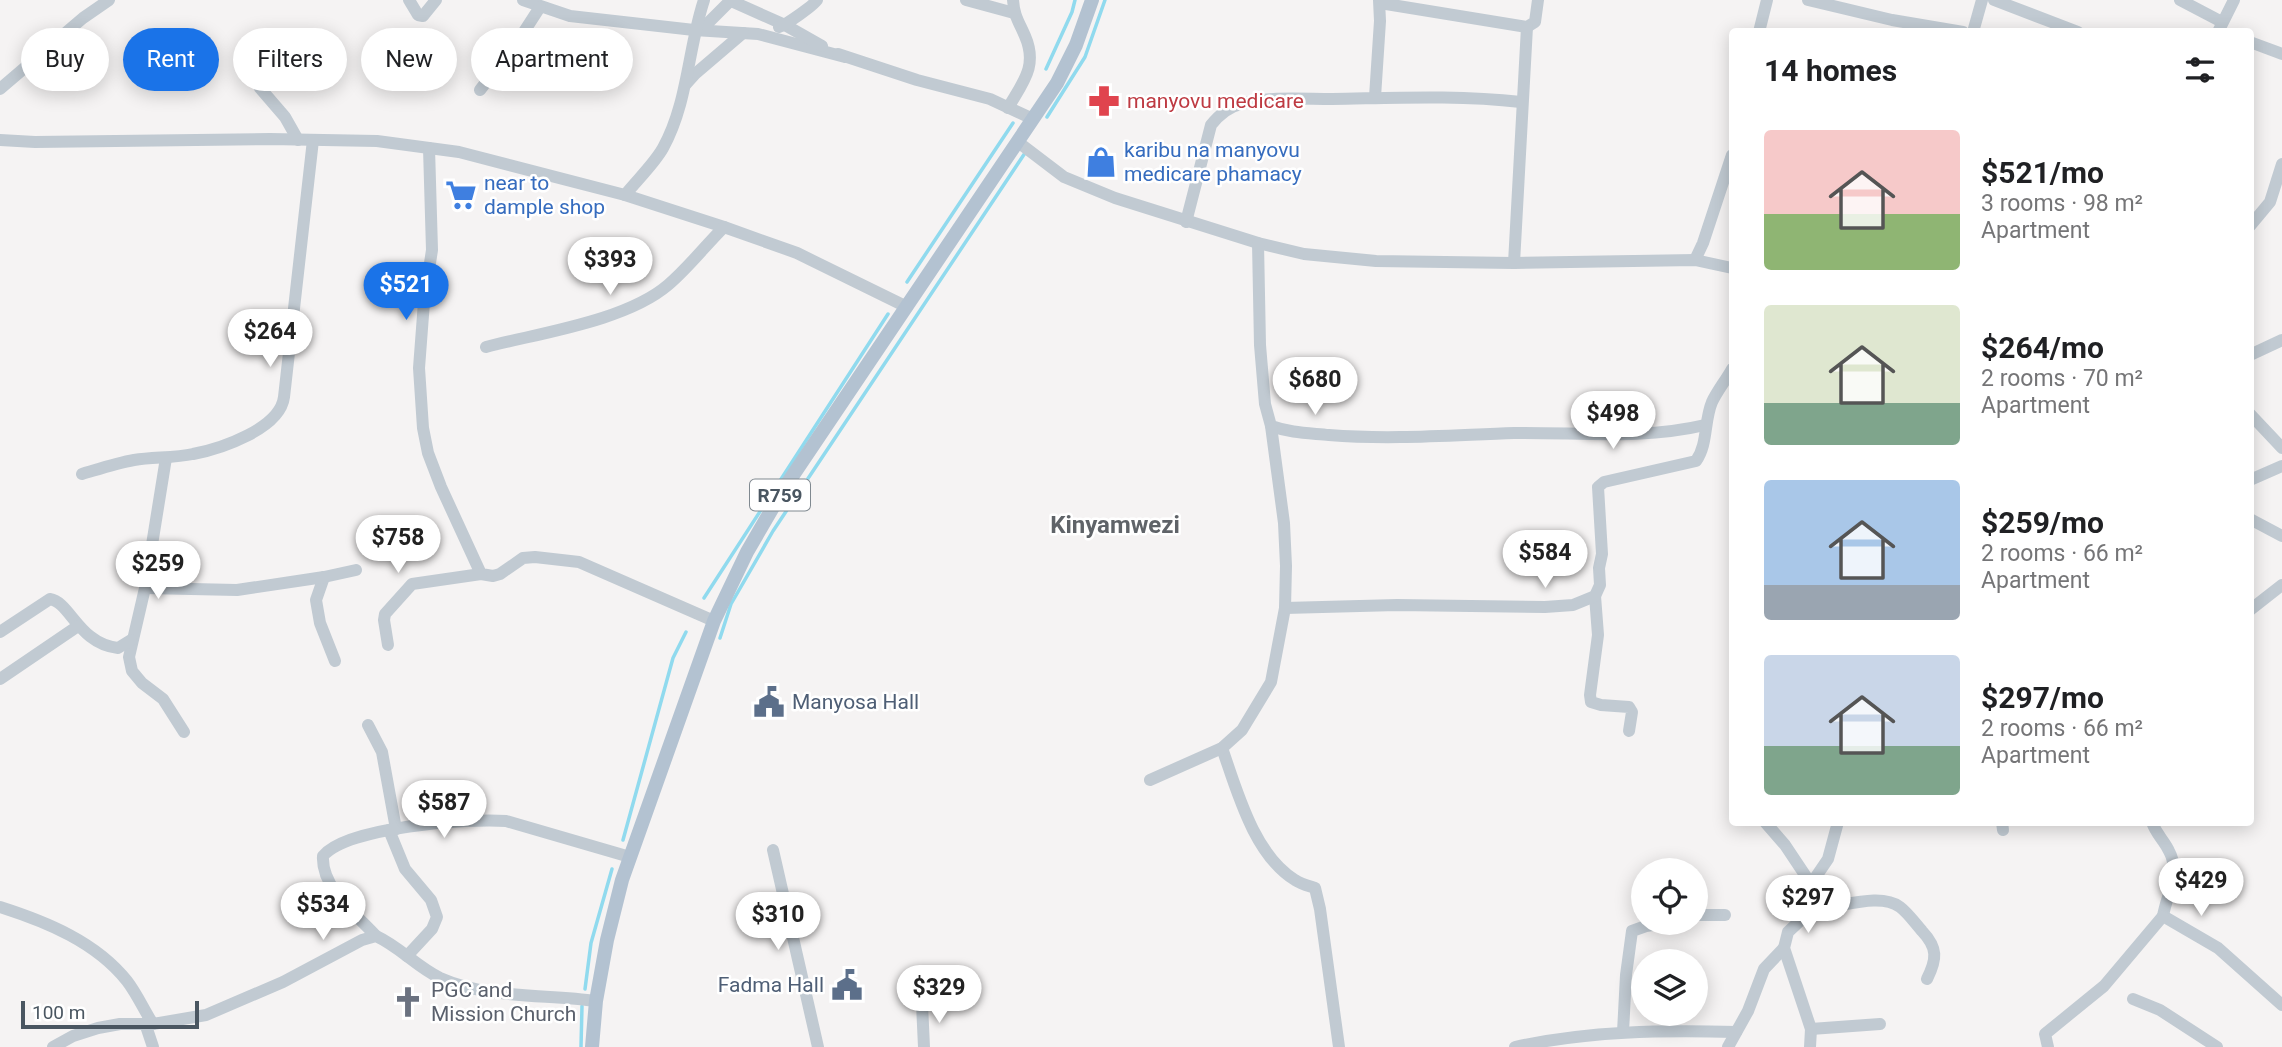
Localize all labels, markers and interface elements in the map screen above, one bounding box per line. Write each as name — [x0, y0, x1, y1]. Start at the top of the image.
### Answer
chip: Buy — [21, 28, 109, 91]
chip: Rent — [123, 28, 219, 91]
chip: Filters — [233, 28, 347, 91]
chip: New — [361, 28, 457, 91]
chip: Apartment — [471, 28, 633, 91]
icon: filters — [2181, 51, 2219, 89]
text: 14 homes — [1764, 53, 1897, 88]
pharmacy icon: manyovu medicare — [1087, 84, 1121, 118]
place label: manyovu medicare — [1127, 89, 1304, 113]
place label: karibu na manyovu medicare phamacy — [1124, 138, 1302, 186]
shop icon: karibu na manyovu medicare phamacy — [1084, 145, 1118, 179]
text: $521/mo — [1981, 155, 2104, 190]
icon: home — [1820, 158, 1904, 242]
place label: near to dample shop — [484, 171, 605, 219]
supermarket icon: near to dample shop — [444, 178, 478, 212]
text: 3 rooms · 98 m² — [1981, 190, 2143, 217]
text: Apartment — [1981, 217, 2090, 244]
pin: $393 — [569, 238, 651, 297]
text: $393 — [584, 246, 636, 273]
pin: $521 — [365, 262, 447, 322]
text: $521 — [380, 271, 432, 298]
pin: $264 — [229, 310, 311, 369]
text: $264 — [244, 318, 296, 345]
text: $264/mo — [1981, 330, 2104, 365]
icon: home — [1820, 333, 1904, 417]
pin: $680 — [1274, 358, 1356, 417]
text: 2 rooms · 70 m² — [1981, 365, 2143, 392]
text: $680 — [1289, 366, 1341, 393]
pin: $498 — [1572, 392, 1654, 451]
text: Apartment — [1981, 392, 2090, 419]
text: $498 — [1587, 400, 1639, 427]
road number: R759 — [750, 480, 810, 510]
text: $259/mo — [1981, 505, 2104, 540]
icon: home — [1820, 508, 1904, 592]
district label: Kinyamwezi — [1050, 511, 1180, 539]
pin: $758 — [357, 516, 439, 575]
text: $758 — [372, 524, 424, 551]
pin: $584 — [1504, 530, 1586, 590]
text: $584 — [1519, 539, 1571, 566]
text: 2 rooms · 66 m² — [1981, 540, 2143, 567]
pin: $259 — [117, 542, 199, 601]
text: $259 — [132, 550, 184, 577]
text: Apartment — [1981, 567, 2090, 594]
text: $297/mo — [1981, 680, 2104, 715]
icon: home — [1820, 683, 1904, 767]
public building icon: Manyosa Hall — [752, 685, 786, 719]
place label: Manyosa Hall — [792, 690, 919, 714]
text: 2 rooms · 66 m² — [1981, 715, 2143, 742]
text: Apartment — [1981, 742, 2090, 769]
pin: $587 — [403, 780, 485, 840]
text: $587 — [418, 789, 470, 816]
map controls — [1631, 858, 1708, 1026]
button: locate — [1631, 858, 1708, 935]
pin: $429 — [2160, 858, 2242, 918]
text: $429 — [2175, 867, 2227, 894]
pin: $297 — [1767, 876, 1849, 935]
pin: $534 — [282, 883, 364, 942]
text: $297 — [1782, 884, 1834, 911]
text: $534 — [297, 891, 349, 918]
pin: $310 — [737, 892, 819, 952]
text: $310 — [752, 901, 804, 928]
button: layers — [1631, 949, 1708, 1026]
pin: $329 — [898, 965, 980, 1025]
public building icon: Fadma Hall — [830, 968, 864, 1002]
place label: Fadma Hall — [718, 973, 824, 997]
text: $329 — [913, 974, 965, 1001]
place label: PGC and Mission Church — [431, 978, 576, 1026]
church icon: PGC and Mission Church — [391, 985, 425, 1019]
scale bar — [21, 998, 200, 1030]
text: 100 m — [32, 1001, 85, 1024]

